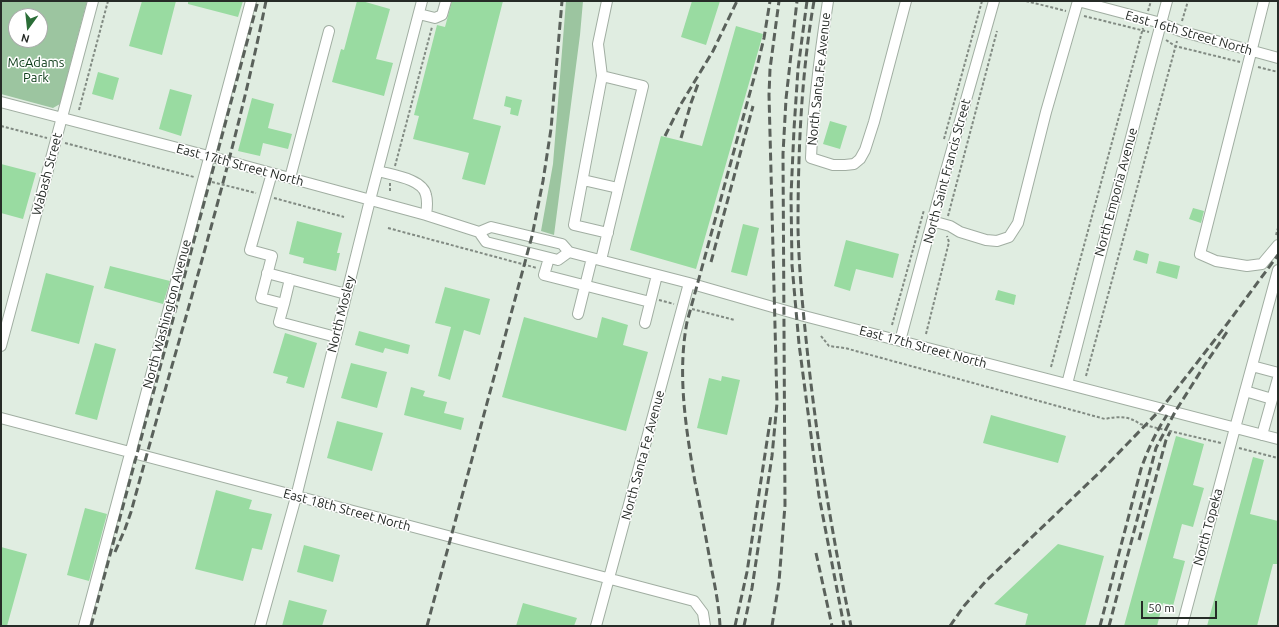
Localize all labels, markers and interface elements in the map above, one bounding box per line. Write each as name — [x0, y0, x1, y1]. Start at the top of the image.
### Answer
street label: East 16th Street North — [1124, 7, 1254, 59]
north arrow — [8, 8, 48, 48]
street label: North Santa Fe Avenue — [804, 12, 834, 146]
text: N — [20, 32, 31, 45]
park label: McAdams Park — [8, 55, 64, 86]
street label: North Saint Francis Street — [920, 97, 974, 245]
street label: North Emporia Avenue — [1091, 126, 1141, 258]
street label: Wabash Street — [28, 131, 66, 217]
street label: East 17th Street North — [174, 140, 306, 190]
street label: North Washington Avenue — [140, 238, 194, 390]
street label: North Mosley — [324, 274, 358, 354]
street label: East 17th Street North — [857, 322, 989, 372]
street label: North Santa Fe Avenue — [618, 388, 668, 522]
street label: East 18th Street North — [281, 485, 413, 535]
street label: North Topeka — [1190, 487, 1226, 567]
scale bar — [1143, 593, 1219, 619]
text: 50 m — [1148, 601, 1175, 614]

